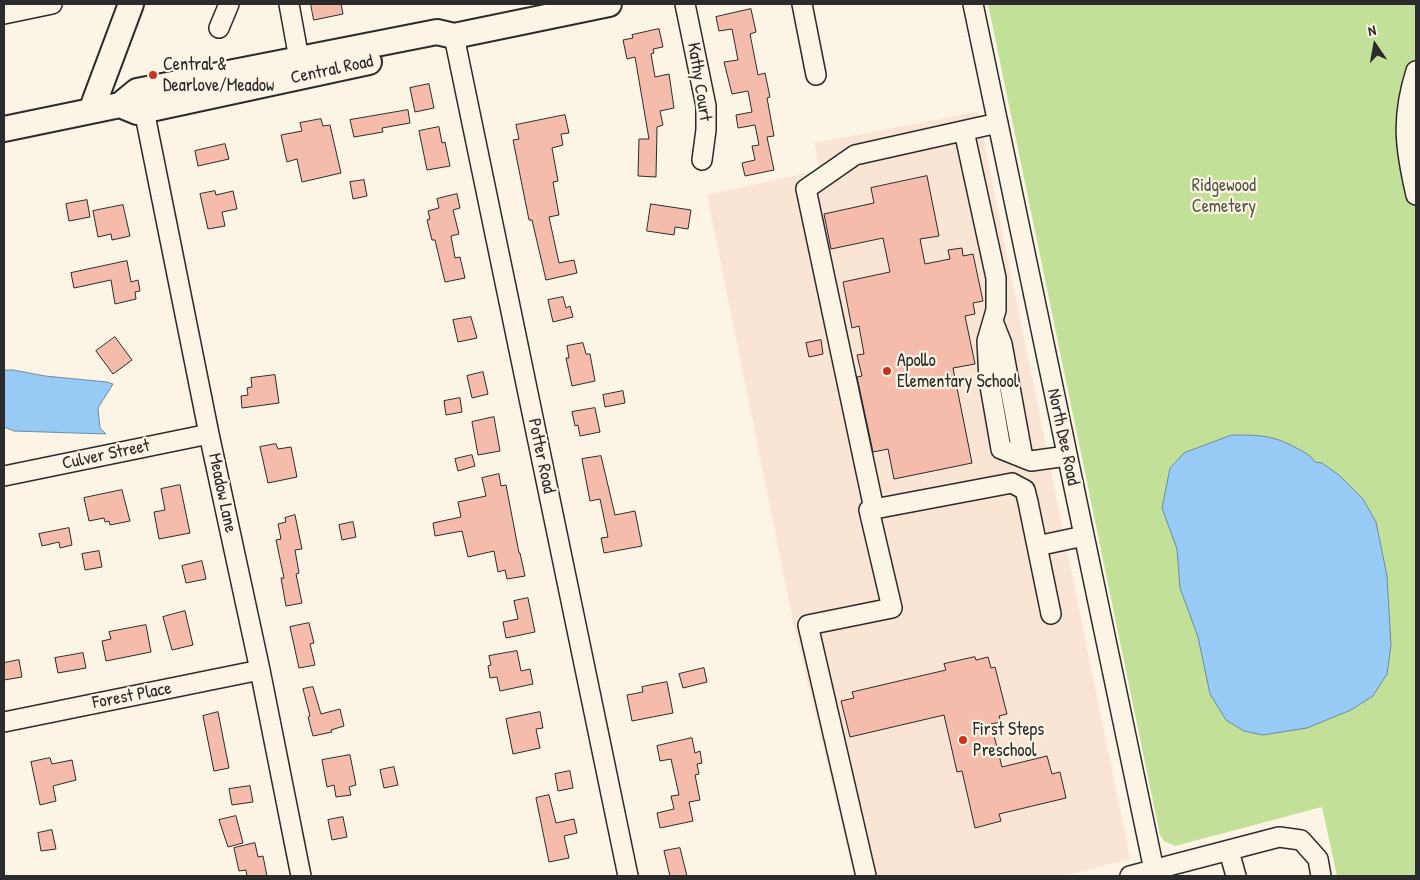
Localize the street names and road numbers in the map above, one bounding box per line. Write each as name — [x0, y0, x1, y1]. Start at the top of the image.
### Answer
street label: Kathy Court — [682, 41, 716, 123]
street label: Central Road — [289, 51, 375, 89]
street label: North Dee Road — [1042, 387, 1084, 487]
street label: Potter Road — [523, 417, 559, 495]
street label: Culver Street — [60, 435, 152, 475]
street label: Meadow Lane — [203, 451, 241, 535]
street label: Forest Place — [91, 678, 173, 714]

